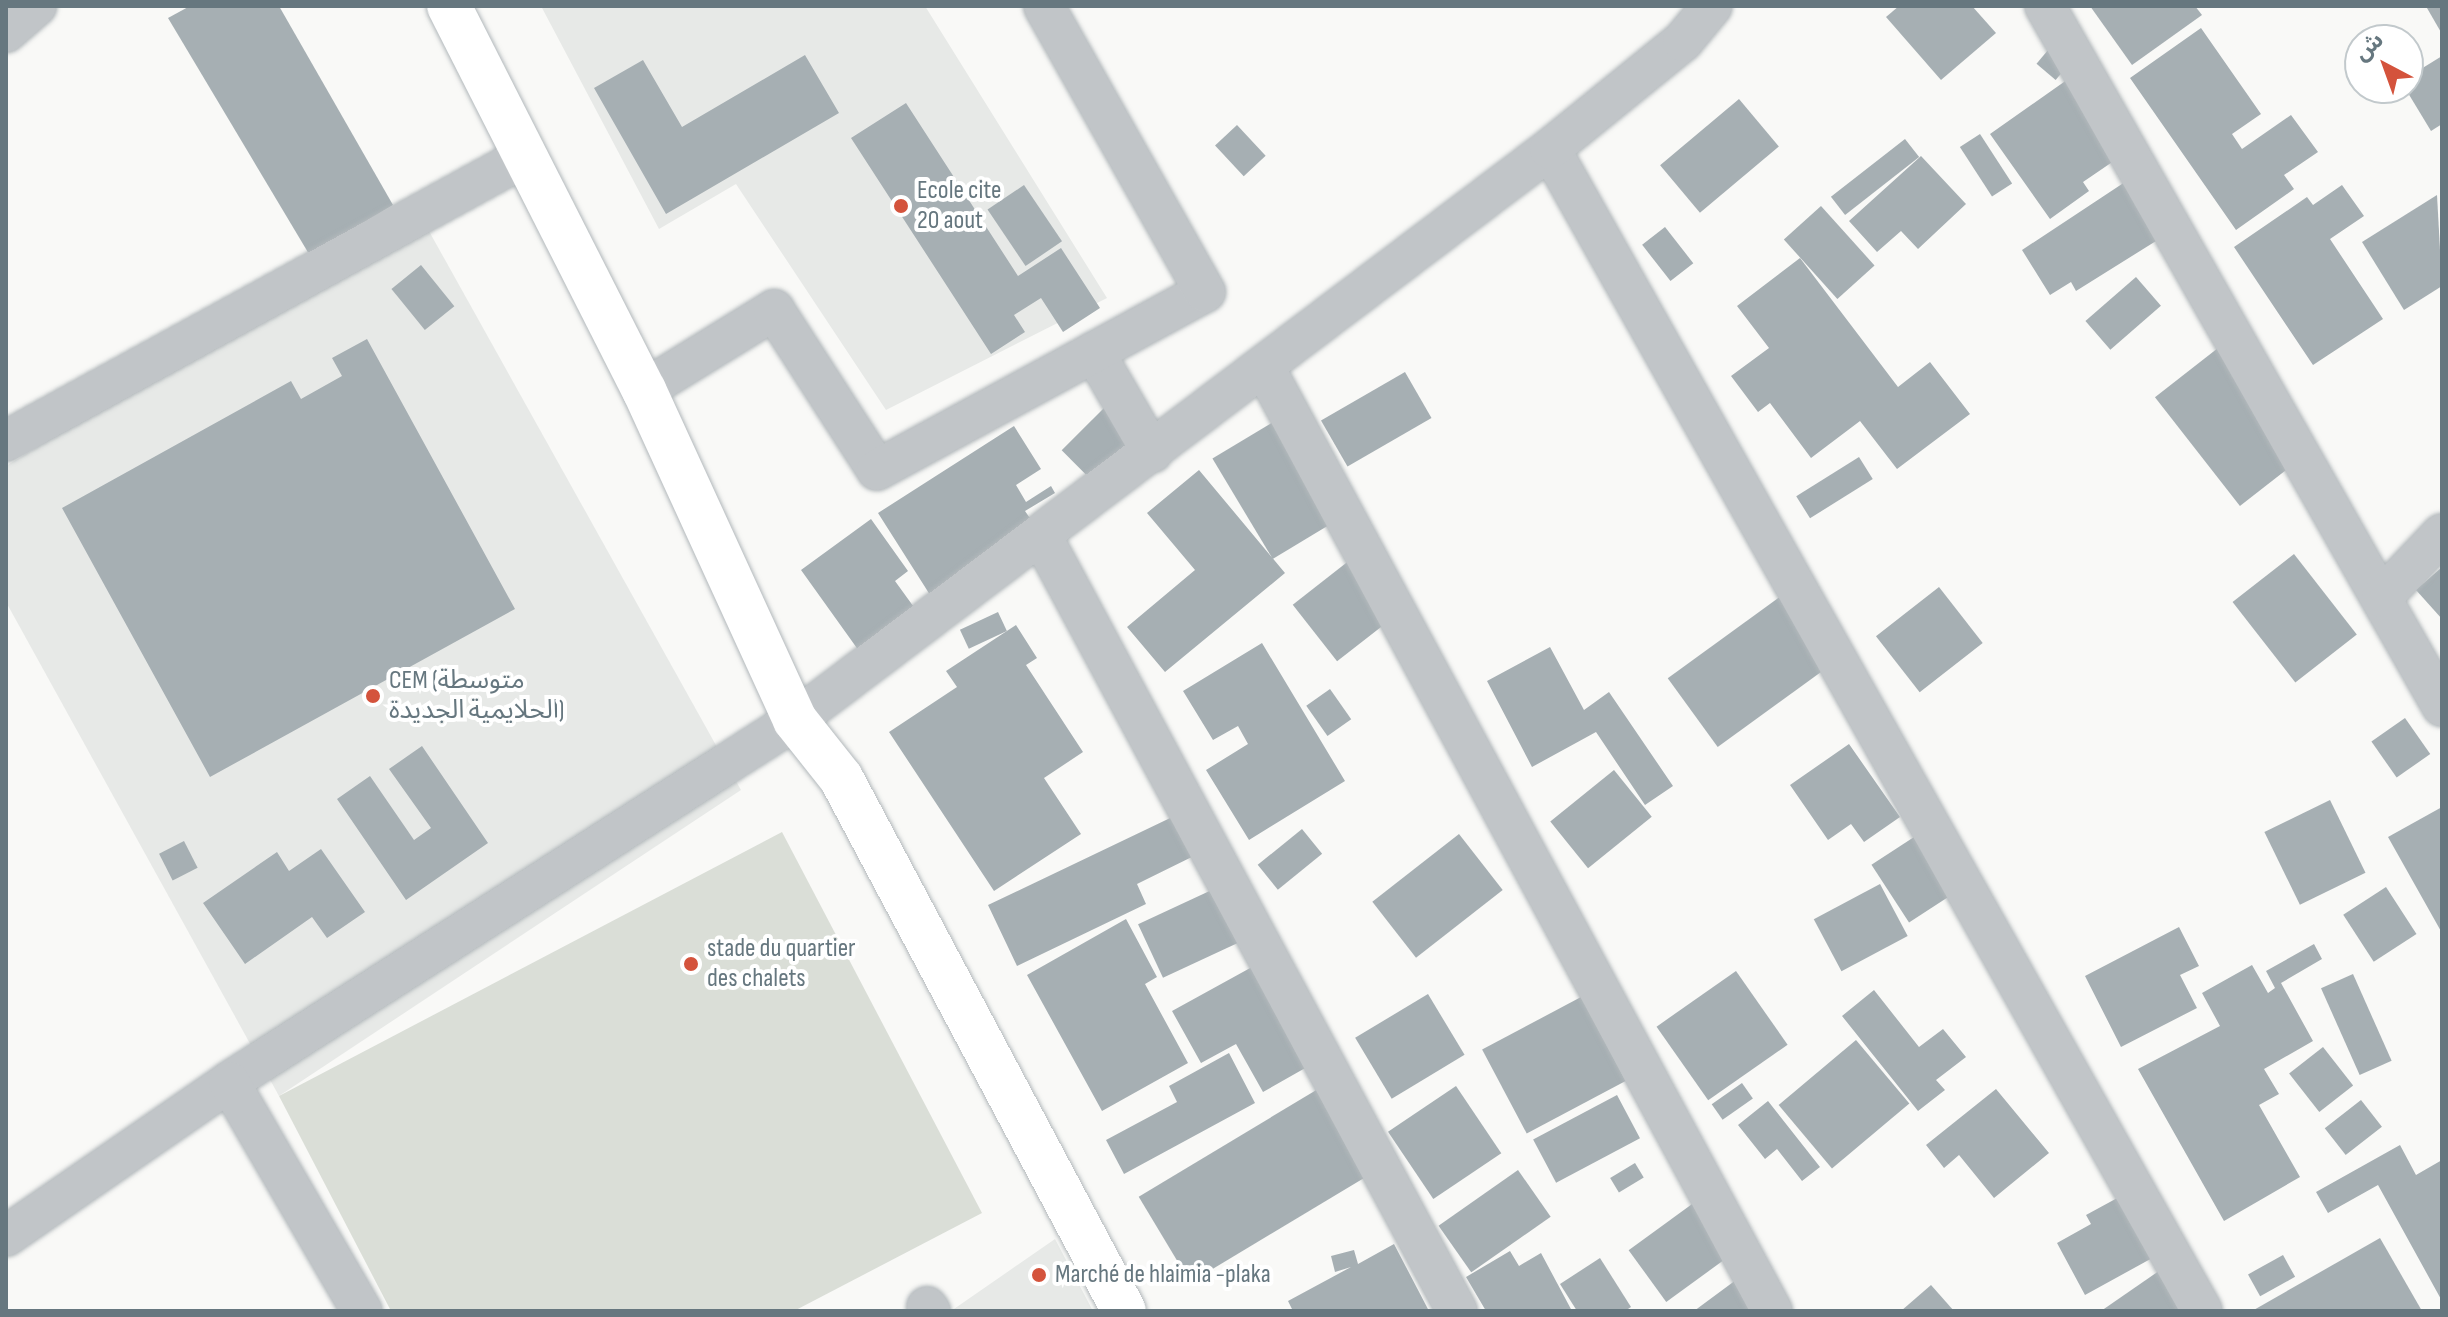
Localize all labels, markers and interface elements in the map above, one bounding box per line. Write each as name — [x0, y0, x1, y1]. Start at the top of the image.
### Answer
north arrow — [2344, 24, 2424, 104]
text: ش — [2349, 27, 2389, 67]
place label: Ecole cite 20 aout — [917, 175, 1001, 236]
marker: Ecole cite 20 aout — [892, 197, 910, 215]
place label: CEM (متوسطة الحلايمية الجديدة) — [389, 665, 564, 726]
marker: CEM (متوسطة الحلايمية الجديدة) — [364, 687, 382, 705]
place label: stade du quartier des chalets — [707, 933, 856, 994]
marker: stade du quartier des chalets — [682, 955, 700, 973]
place label: Marché de hlaimia -plaka — [1055, 1259, 1271, 1291]
marker: Marché de hlaimia -plaka — [1030, 1266, 1048, 1284]

